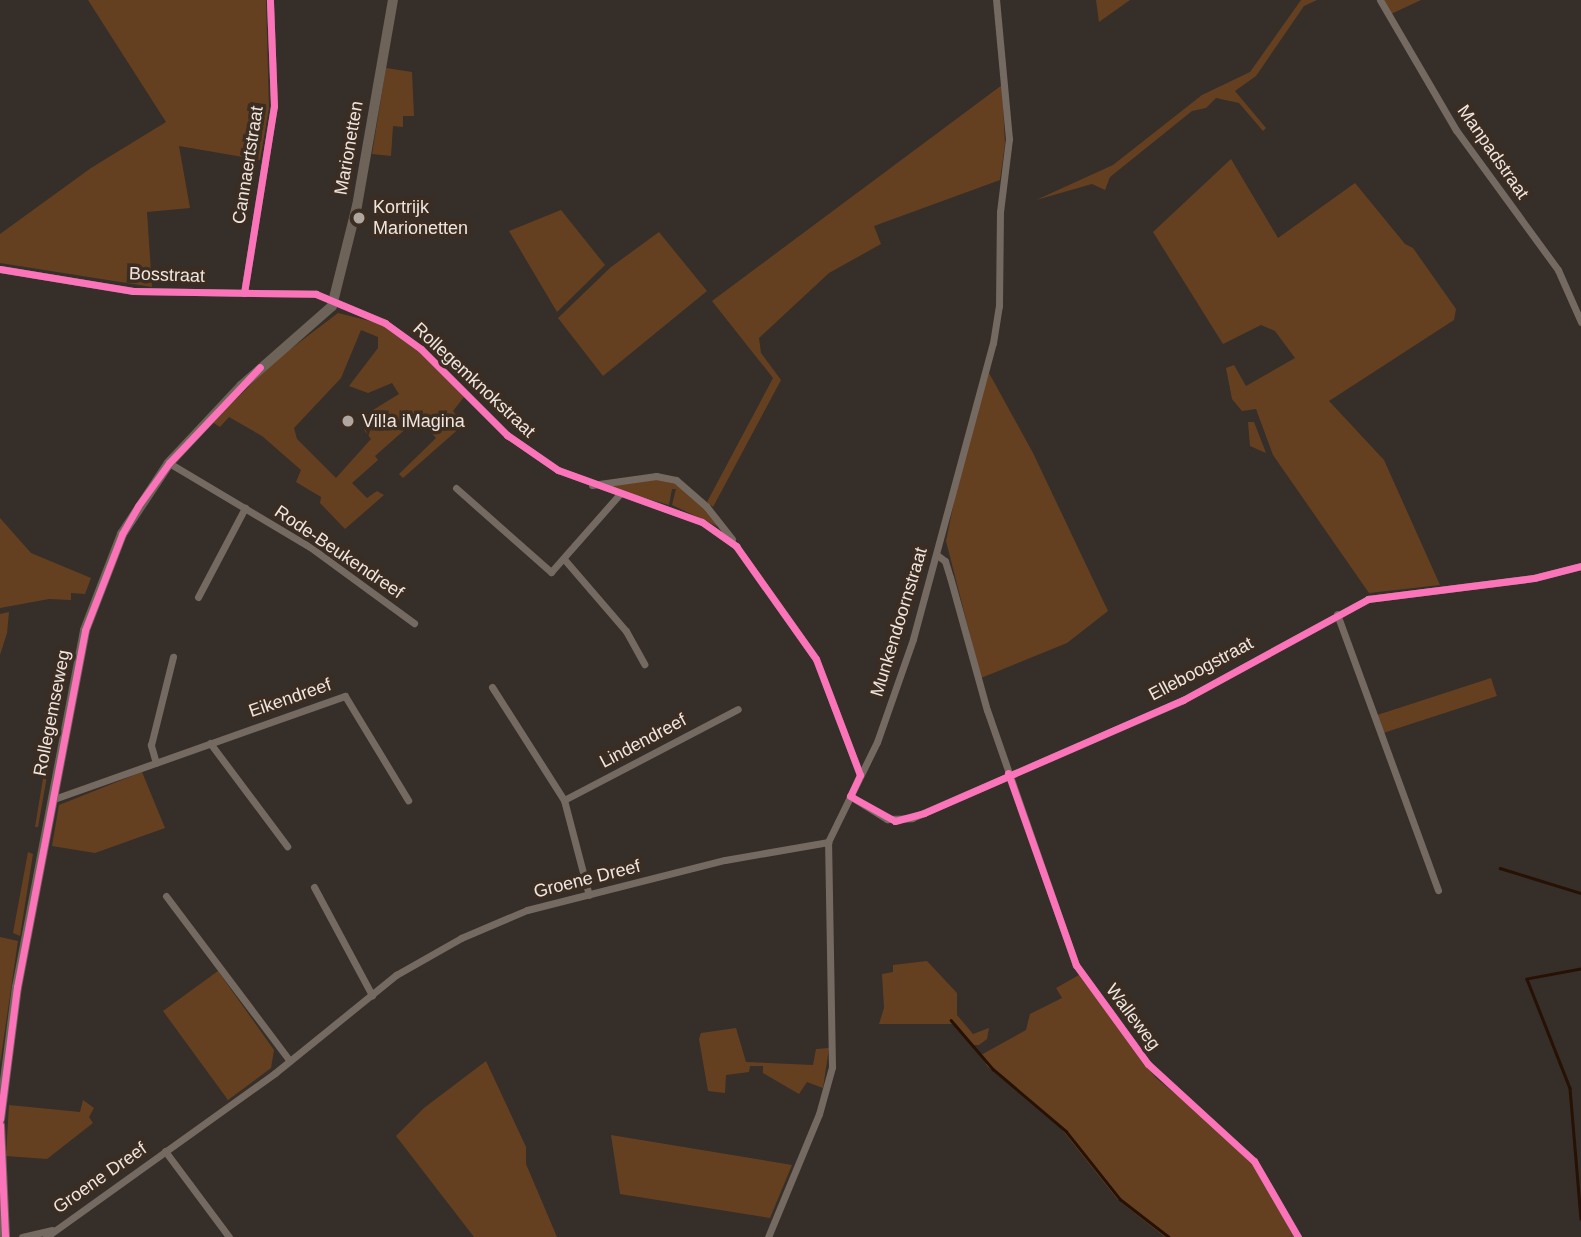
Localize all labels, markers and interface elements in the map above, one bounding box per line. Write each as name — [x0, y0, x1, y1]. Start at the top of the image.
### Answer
street label: Marionetten — [330, 99, 368, 197]
street label: Manpadstraat — [1453, 101, 1533, 203]
street label: Cannaertstraat — [228, 105, 268, 225]
place label: Kortrijk Marionetten — [373, 197, 468, 240]
marker: Kortrijk Marionetten — [351, 210, 367, 226]
street label: Bosstraat — [129, 263, 205, 287]
street label: Rollegemknokstraat — [408, 318, 540, 442]
place label: Vil!a iMagina — [362, 410, 465, 432]
marker: Vil!a iMagina — [340, 413, 356, 429]
street label: Rode-Beukendreef — [270, 501, 408, 603]
street label: Munkendoornstraat — [866, 545, 932, 699]
street label: Elleboogstraat — [1145, 632, 1257, 706]
street label: Rollegemseweg — [29, 648, 75, 778]
street label: Eikendreef — [246, 674, 334, 722]
street label: Lindendreef — [596, 709, 690, 773]
street label: Groene Dreef — [531, 855, 643, 903]
street label: Walleweg — [1101, 980, 1165, 1054]
street label: Groene Dreef — [49, 1138, 151, 1218]

